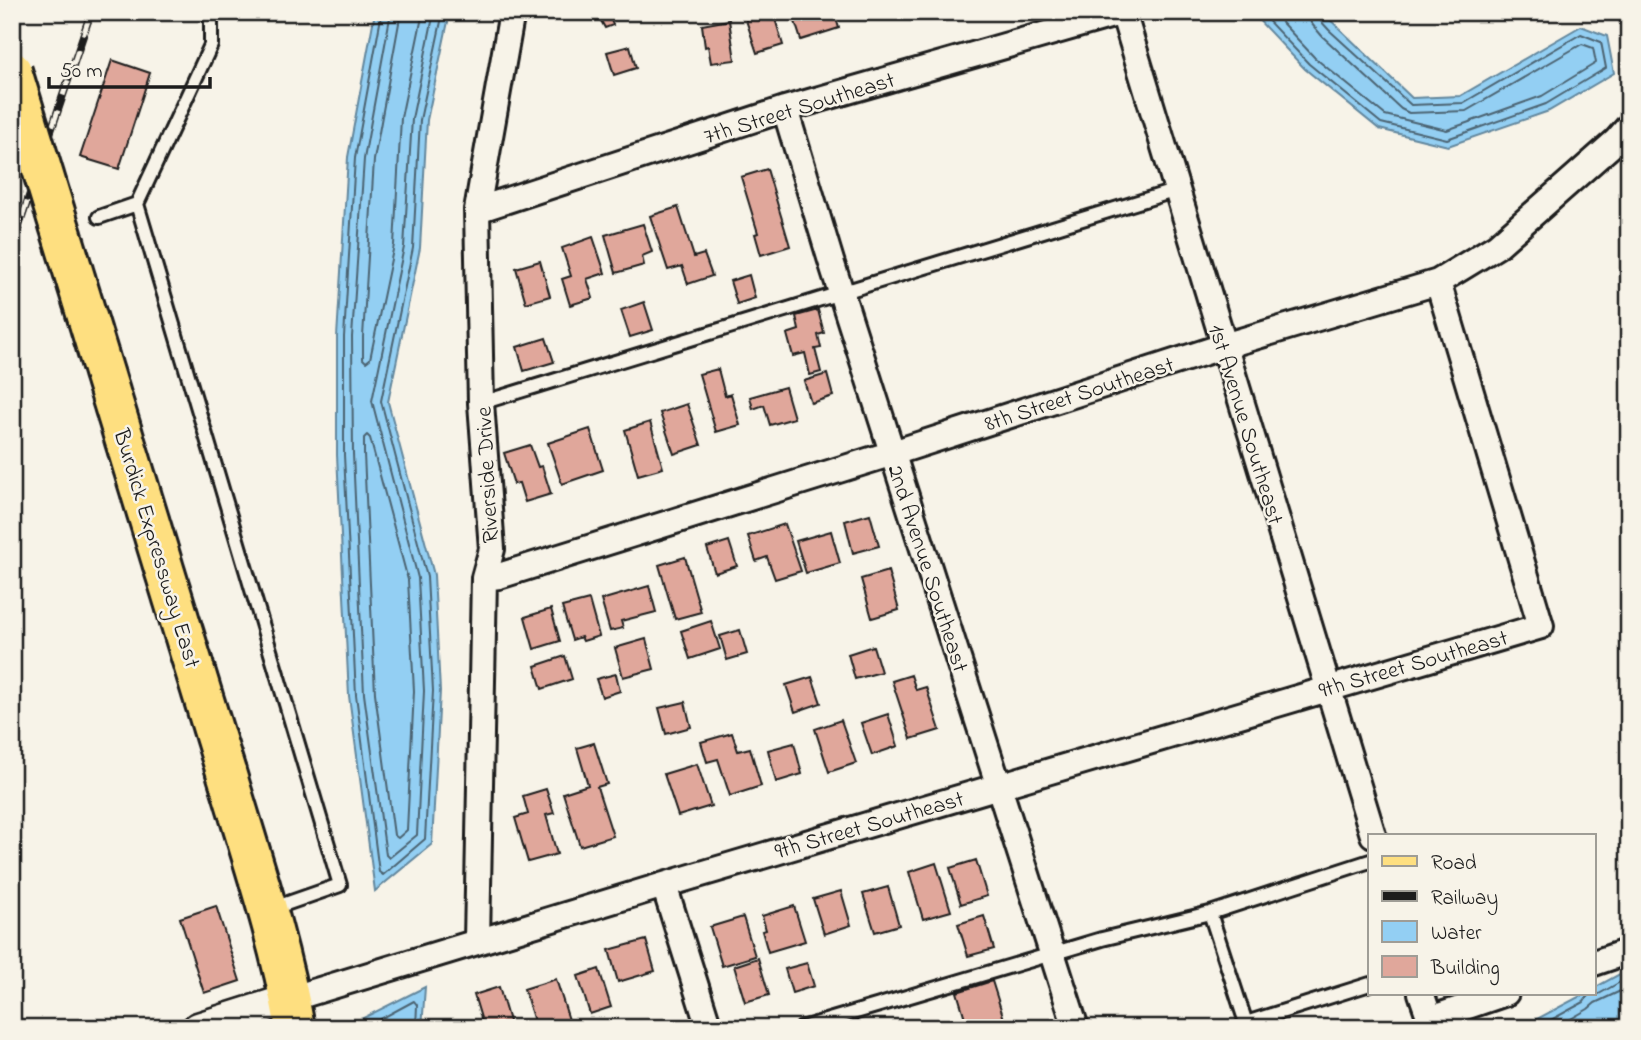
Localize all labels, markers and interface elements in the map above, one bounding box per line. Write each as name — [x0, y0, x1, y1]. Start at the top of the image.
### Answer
scale bar — [49, 46, 210, 90]
text: 50 m — [60, 57, 103, 87]
street label: 7th Street Southeast — [700, 65, 900, 154]
street label: 1st Avenue Southeast — [1198, 321, 1291, 529]
street label: 8th Street Southeast — [981, 349, 1179, 442]
street label: Riverside Drive — [468, 405, 509, 544]
street label: Burdick Expressway East — [101, 424, 208, 673]
street label: 2nd Avenue Southeast — [877, 461, 976, 677]
street label: 9th Street Southeast — [1315, 623, 1513, 708]
street label: 9th Street Southeast — [771, 784, 969, 869]
legend — [1368, 834, 1596, 995]
text: Road — [1431, 849, 1477, 879]
text: Railway — [1431, 884, 1498, 916]
text: Water — [1431, 919, 1482, 949]
text: Building — [1430, 954, 1500, 986]

